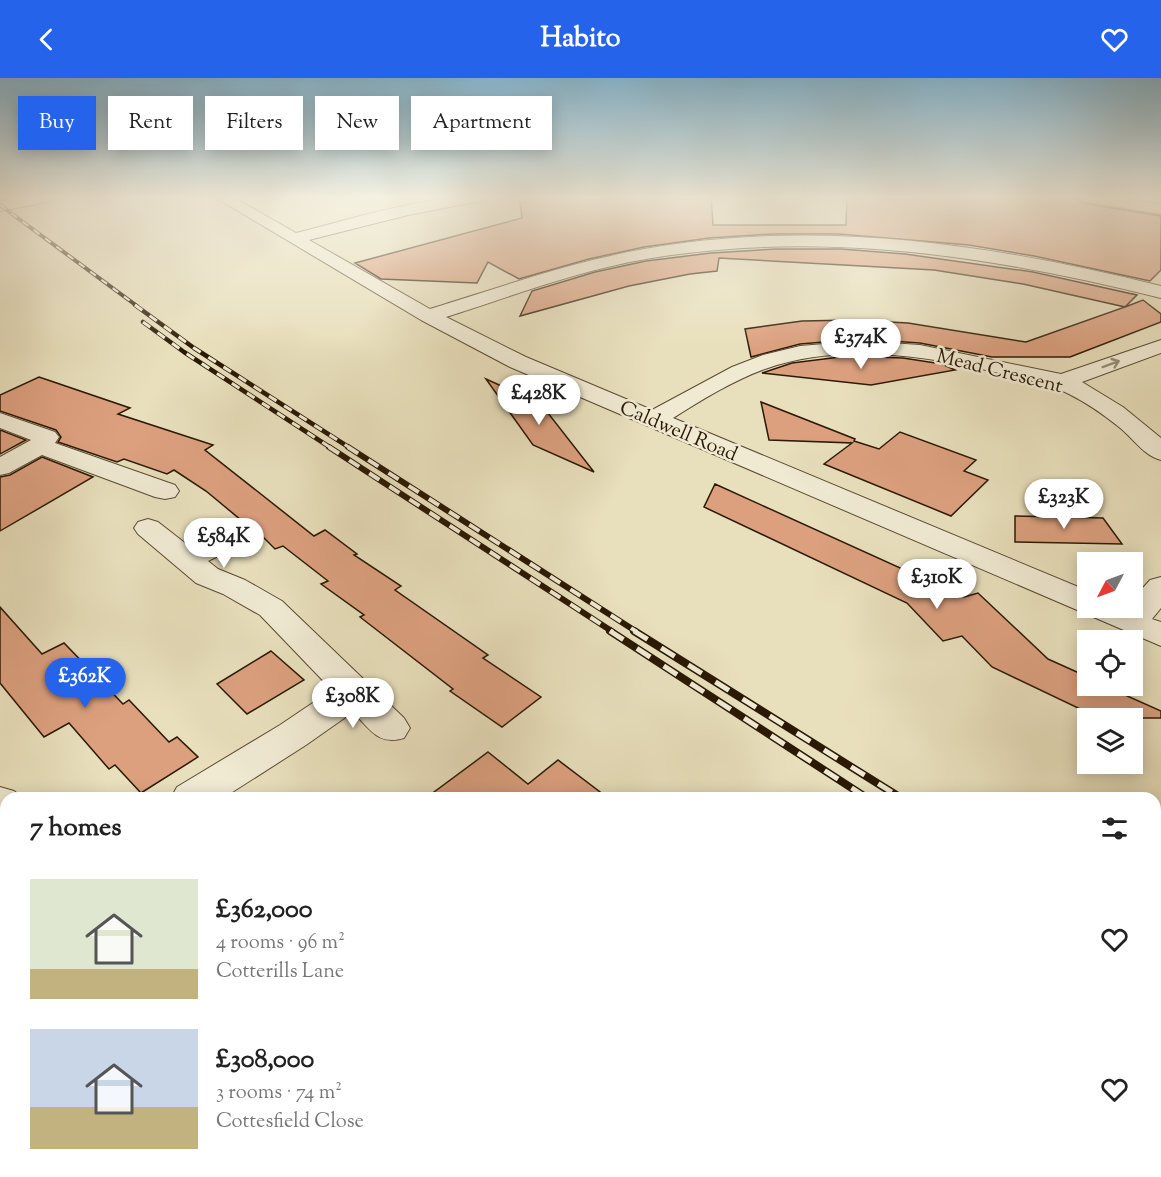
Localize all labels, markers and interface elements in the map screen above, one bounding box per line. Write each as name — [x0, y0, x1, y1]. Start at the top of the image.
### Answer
text: Habito — [541, 20, 620, 59]
icon: back — [30, 23, 63, 56]
icon: heart — [1098, 23, 1131, 56]
chip: Buy — [18, 96, 96, 150]
chip: Rent — [108, 96, 193, 150]
chip: Filters — [205, 96, 303, 150]
chip: New — [315, 96, 399, 150]
chip: Apartment — [411, 96, 552, 150]
pin: £374K — [819, 319, 903, 370]
text: £374K — [835, 324, 887, 353]
street label: Mead Crescent — [933, 343, 1066, 402]
one-way arrow — [1101, 358, 1120, 369]
pin: £428K — [497, 375, 581, 426]
text: £428K — [511, 380, 567, 409]
street label: Caldwell Road — [615, 394, 741, 470]
pin: £323K — [1022, 479, 1106, 530]
text: £323K — [1038, 484, 1090, 513]
pin: £584K — [182, 518, 266, 569]
text: £584K — [198, 523, 250, 552]
north arrow — [1077, 552, 1143, 618]
map controls — [1077, 552, 1143, 774]
pin: £310K — [895, 559, 979, 610]
text: £310K — [912, 564, 962, 593]
button: locate — [1077, 630, 1143, 696]
pin: £362K — [43, 658, 127, 709]
text: £362K — [59, 663, 111, 692]
pin: £308K — [311, 678, 395, 729]
text: £308K — [326, 683, 380, 712]
button: layers — [1077, 708, 1143, 774]
text: 7 homes — [30, 810, 121, 847]
icon: filters — [1098, 812, 1131, 845]
text: £362,000 — [216, 892, 313, 929]
icon: home — [78, 903, 150, 975]
icon: heart — [1098, 923, 1131, 956]
text: 4 rooms · 96 m² — [216, 929, 345, 958]
text: Cotterills Lane — [216, 958, 344, 987]
text: £308,000 — [216, 1042, 314, 1079]
icon: home — [78, 1053, 150, 1125]
icon: heart — [1098, 1073, 1131, 1106]
text: 3 rooms · 74 m² — [216, 1079, 342, 1108]
text: Cottesfield Close — [216, 1108, 364, 1137]

